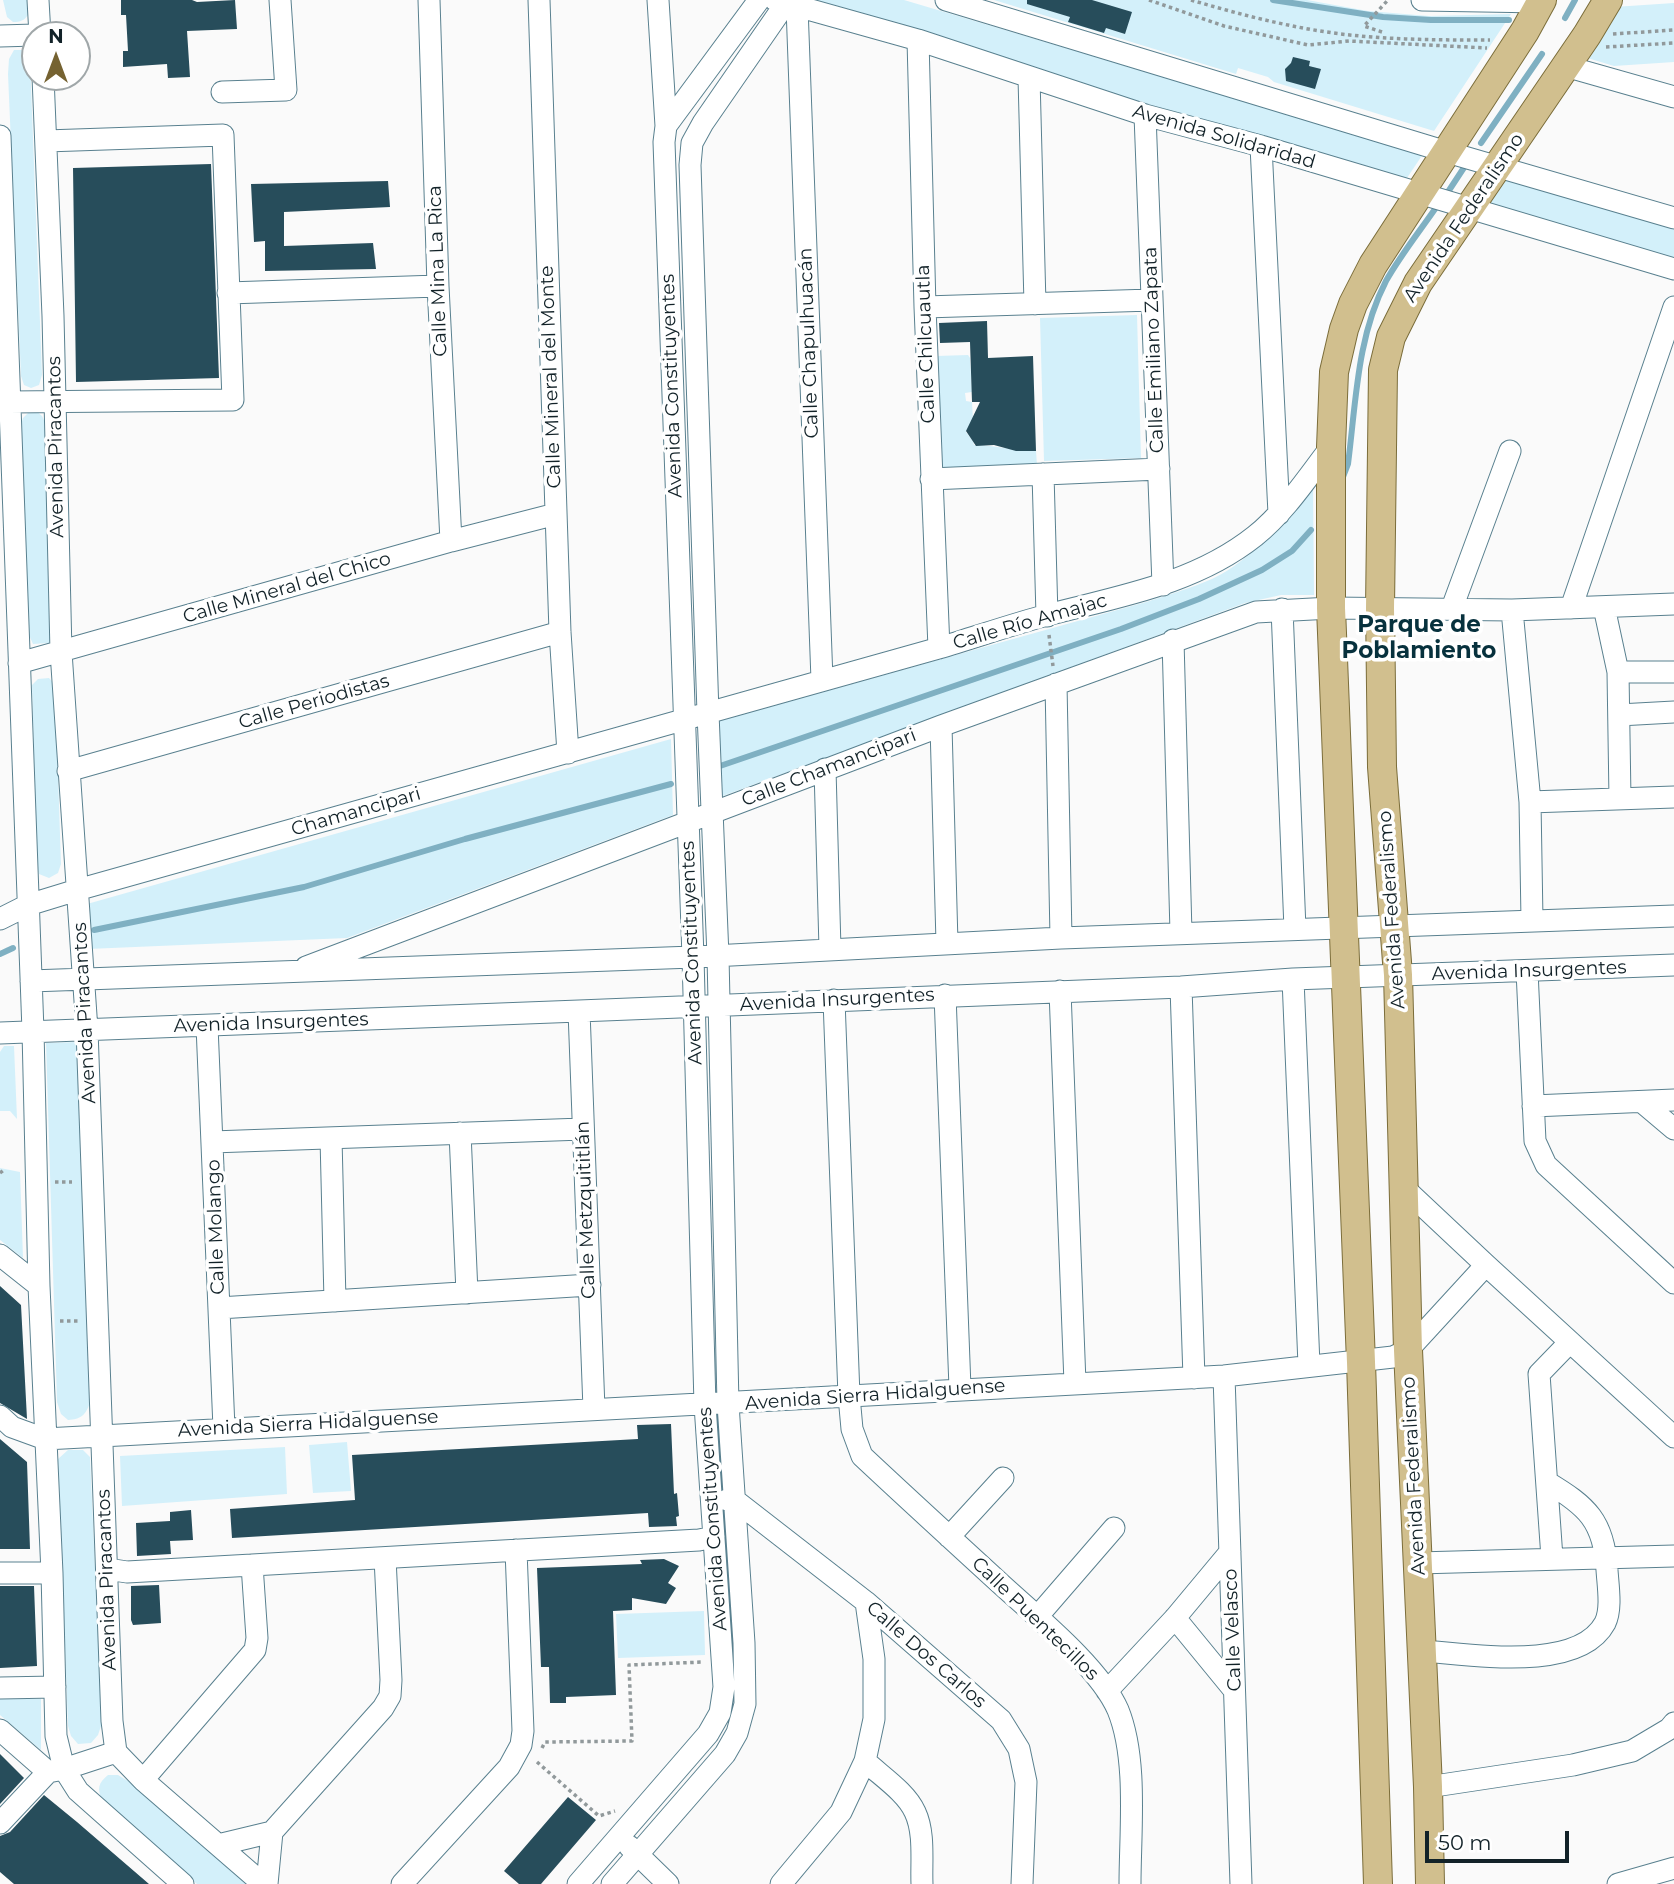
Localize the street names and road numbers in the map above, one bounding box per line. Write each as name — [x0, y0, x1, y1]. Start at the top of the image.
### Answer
street label: Avenida Solidaridad — [1130, 100, 1318, 174]
street label: Avenida Federalismo — [1399, 129, 1529, 307]
street label: Calle Mina La Rica — [424, 185, 452, 357]
street label: Calle Emiliano Zapata — [1139, 246, 1169, 454]
street label: Calle Chapulhuacán — [794, 247, 824, 439]
street label: Calle Chilcuautla — [912, 264, 940, 424]
street label: Calle Mineral del Monte — [536, 265, 566, 489]
street label: Avenida Constituyentes — [657, 274, 687, 498]
street label: Avenida Piracantos — [43, 356, 69, 538]
street label: Calle Mineral del Chico — [180, 547, 394, 629]
street label: Calle Río Amajac — [950, 589, 1110, 655]
street label: Calle Periodistas — [236, 670, 392, 734]
street label: Calle Chamancipari — [738, 724, 920, 812]
street label: Chamancipari — [288, 783, 424, 841]
street label: Avenida Federalismo — [1374, 810, 1410, 1010]
street label: Avenida Constituyentes — [677, 841, 707, 1065]
street label: Avenida Piracantos — [69, 922, 101, 1104]
street label: Avenida Insurgentes — [1431, 956, 1627, 986]
street label: Avenida Insurgentes — [739, 984, 935, 1016]
street label: Avenida Insurgentes — [173, 1008, 369, 1038]
street label: Calle Metzquititlán — [571, 1121, 601, 1299]
street label: Calle Molango — [202, 1159, 230, 1295]
street label: Avenida Sierra Hidalguense — [744, 1375, 1006, 1415]
street label: Avenida Federalismo — [1397, 1376, 1431, 1576]
street label: Avenida Sierra Hidalguense — [177, 1406, 439, 1442]
street label: Avenida Constituyentes — [694, 1406, 732, 1632]
street label: Avenida Piracantos — [92, 1489, 122, 1671]
street label: Calle Puentecillos — [967, 1553, 1103, 1685]
street label: Calle Velasco — [1219, 1568, 1247, 1692]
street label: Calle Dos Carlos — [861, 1597, 991, 1713]

